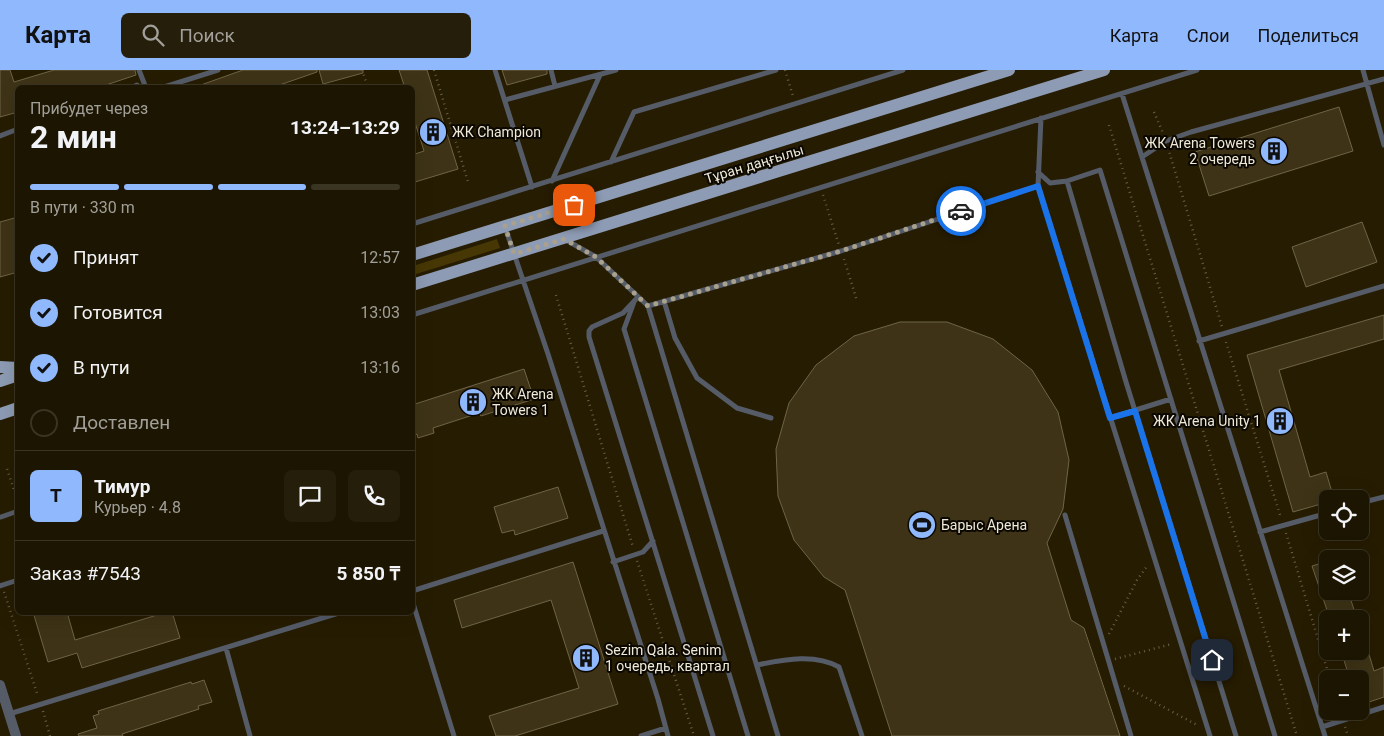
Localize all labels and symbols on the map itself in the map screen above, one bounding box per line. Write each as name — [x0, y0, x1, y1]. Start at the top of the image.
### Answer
building icon: ЖК Champion — [418, 117, 448, 147]
place label: ЖК Champion — [452, 124, 541, 140]
place label: ЖК Arena Towers 2 очередь — [1145, 135, 1255, 167]
building icon: ЖК Arena Towers 2 очередь — [1259, 136, 1289, 166]
street label: Тұран даңғылы — [703, 141, 805, 187]
pin — [553, 184, 595, 226]
courier — [936, 186, 986, 236]
place label: ЖК Arena Towers 1 — [492, 386, 554, 418]
building icon: ЖК Arena Towers 1 — [458, 387, 488, 417]
building icon: ЖК Arena Unity 1 — [1265, 406, 1295, 436]
place label: ЖК Arena Unity 1 — [1153, 413, 1261, 429]
sports icon: Барыс Арена — [907, 510, 937, 540]
place label: Барыс Арена — [941, 517, 1027, 533]
pin — [1191, 639, 1233, 681]
place label: Sezim Qala. Senim 1 очередь, квартал — [605, 642, 730, 674]
building icon: Sezim Qala. Senim 1 очередь, квартал — [571, 643, 601, 673]

